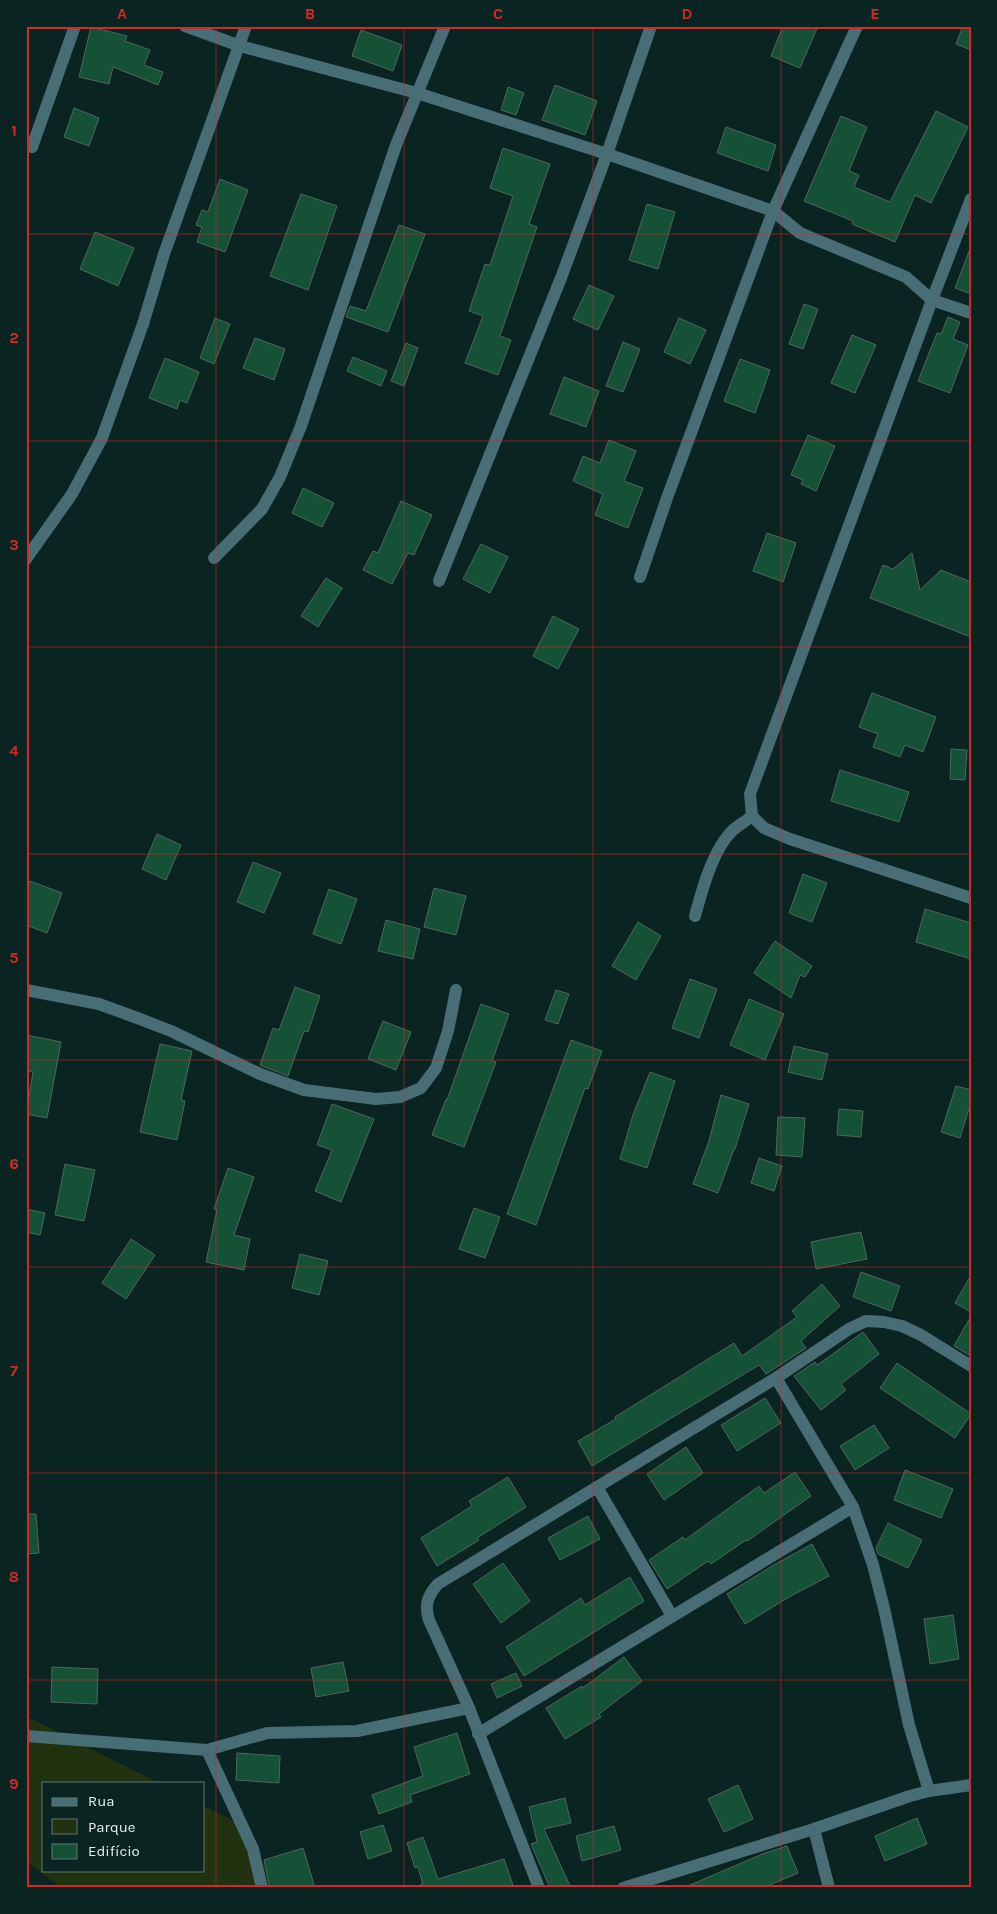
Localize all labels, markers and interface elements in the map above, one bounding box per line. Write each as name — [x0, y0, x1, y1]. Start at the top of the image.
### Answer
text: A — [117, 4, 127, 23]
text: B — [305, 4, 315, 23]
text: C — [493, 4, 503, 23]
text: D — [682, 4, 693, 23]
text: E — [870, 4, 880, 23]
text: 1 — [11, 121, 17, 140]
text: 2 — [9, 328, 19, 347]
text: 3 — [9, 535, 19, 554]
text: 4 — [9, 741, 19, 760]
text: 5 — [9, 948, 19, 967]
text: 6 — [9, 1154, 19, 1173]
text: 7 — [10, 1361, 18, 1380]
text: 8 — [9, 1567, 19, 1586]
text: 9 — [9, 1774, 19, 1793]
legend — [42, 1782, 205, 1872]
text: Rua — [88, 1792, 115, 1810]
text: Parque — [88, 1818, 136, 1836]
text: Edifício — [88, 1842, 140, 1860]

